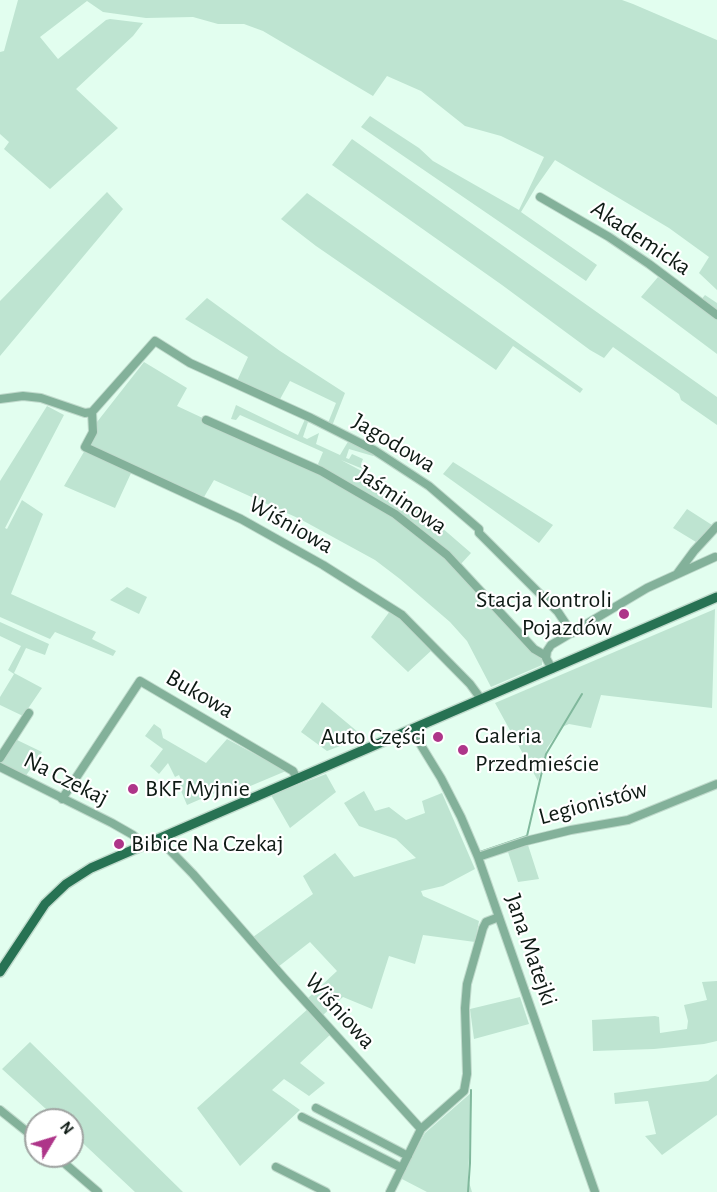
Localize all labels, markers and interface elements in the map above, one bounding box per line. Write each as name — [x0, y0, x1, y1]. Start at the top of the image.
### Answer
street label: Akademicka — [585, 194, 697, 282]
street label: Jagodowa — [347, 407, 441, 479]
street label: Jaśminowa — [351, 459, 453, 541]
street label: Wiśniowa — [244, 490, 338, 560]
place label: Stacja Kontroli Pojazdów — [476, 586, 612, 642]
marker: Stacja Kontroli Pojazdów — [617, 607, 631, 621]
street label: Bukowa — [161, 663, 239, 725]
place label: Galeria Przedmieście — [475, 722, 599, 778]
place label: Auto Części — [321, 723, 426, 751]
marker: Auto Części — [431, 730, 445, 744]
marker: Galeria Przedmieście — [456, 743, 470, 757]
street label: Na Czekaj — [19, 745, 113, 813]
place label: BKF Myjnie — [145, 775, 250, 803]
street label: Legionistów — [535, 775, 651, 831]
marker: BKF Myjnie — [126, 782, 140, 796]
place label: Bibice Na Czekaj — [131, 830, 284, 858]
marker: Bibice Na Czekaj — [112, 837, 126, 851]
street label: Jana Matejki — [498, 890, 564, 1010]
street label: Wiśniowa — [298, 967, 382, 1055]
north arrow — [24, 1108, 84, 1168]
text: N — [57, 1119, 76, 1137]

